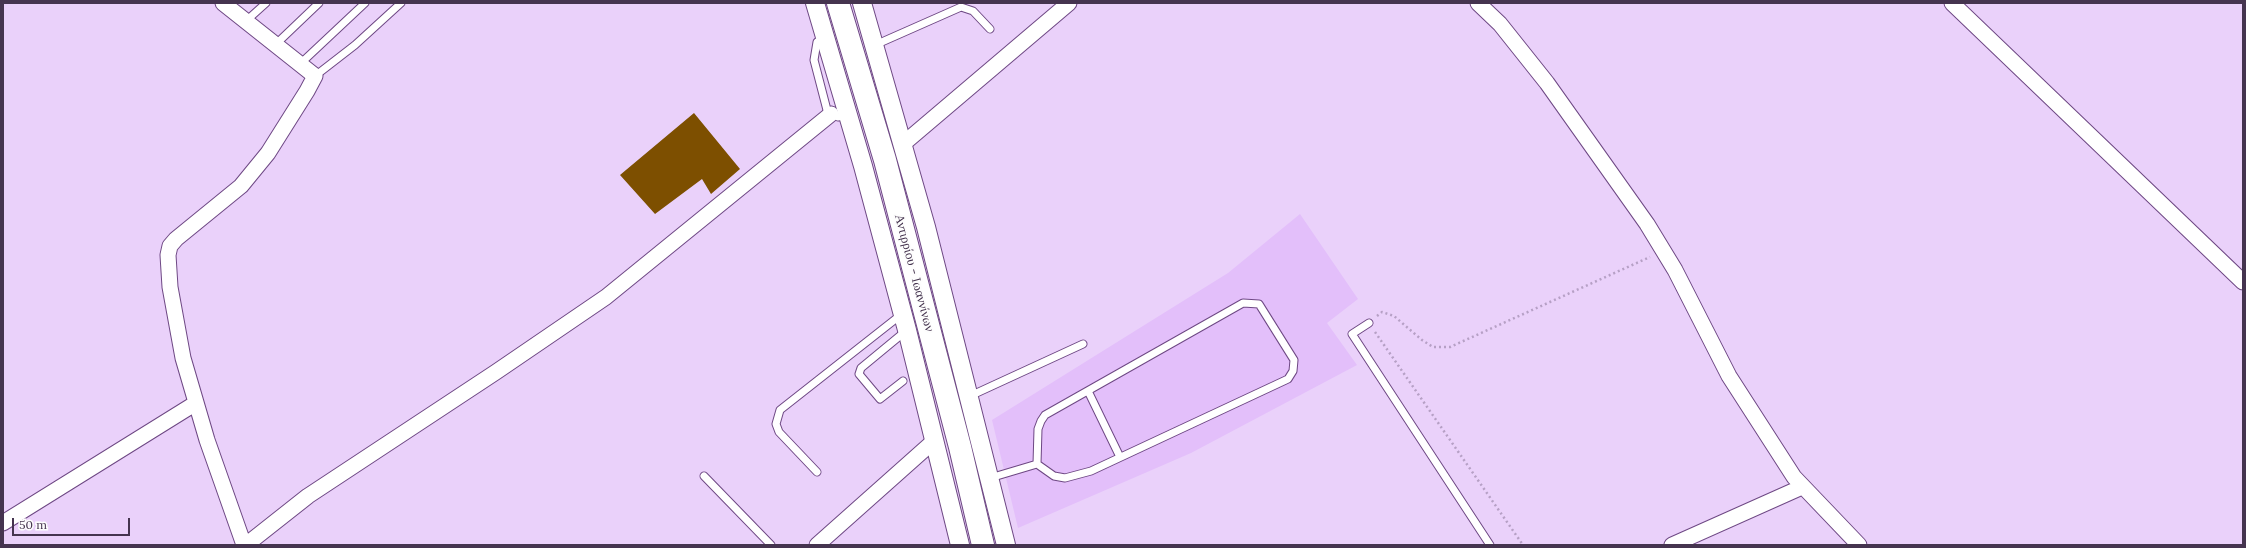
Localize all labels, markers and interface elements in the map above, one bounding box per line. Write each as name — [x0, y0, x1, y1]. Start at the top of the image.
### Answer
street label: Αντιρρίου - Ιωαννίνων — [891, 213, 937, 333]
scale bar — [14, 510, 132, 536]
text: 50 m — [19, 517, 47, 532]

